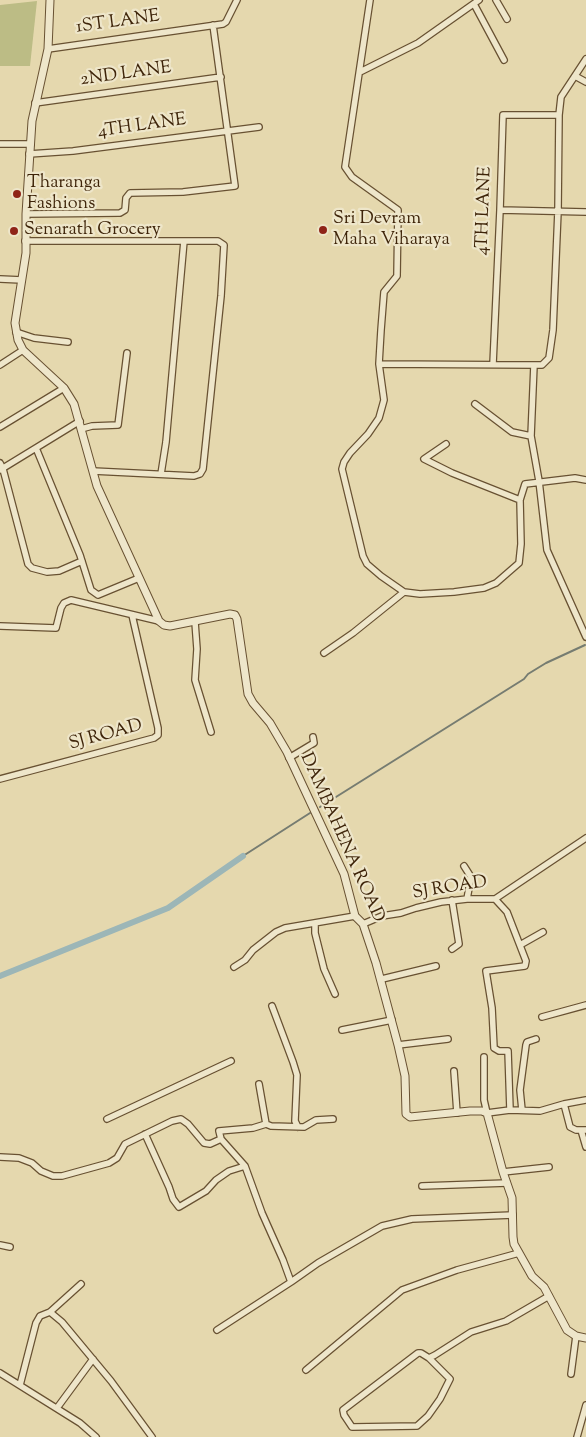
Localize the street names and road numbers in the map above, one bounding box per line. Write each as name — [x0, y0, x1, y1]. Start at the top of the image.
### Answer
street label: 1ST LANE — [75, 6, 161, 40]
street label: 2ND LANE — [79, 58, 173, 92]
street label: 4TH LANE — [96, 110, 188, 144]
street label: 4TH LANE — [473, 166, 497, 256]
street label: SJ ROAD — [67, 716, 145, 756]
street label: DAMBAHENA ROAD — [294, 750, 388, 926]
street label: SJ ROAD — [411, 872, 489, 906]

